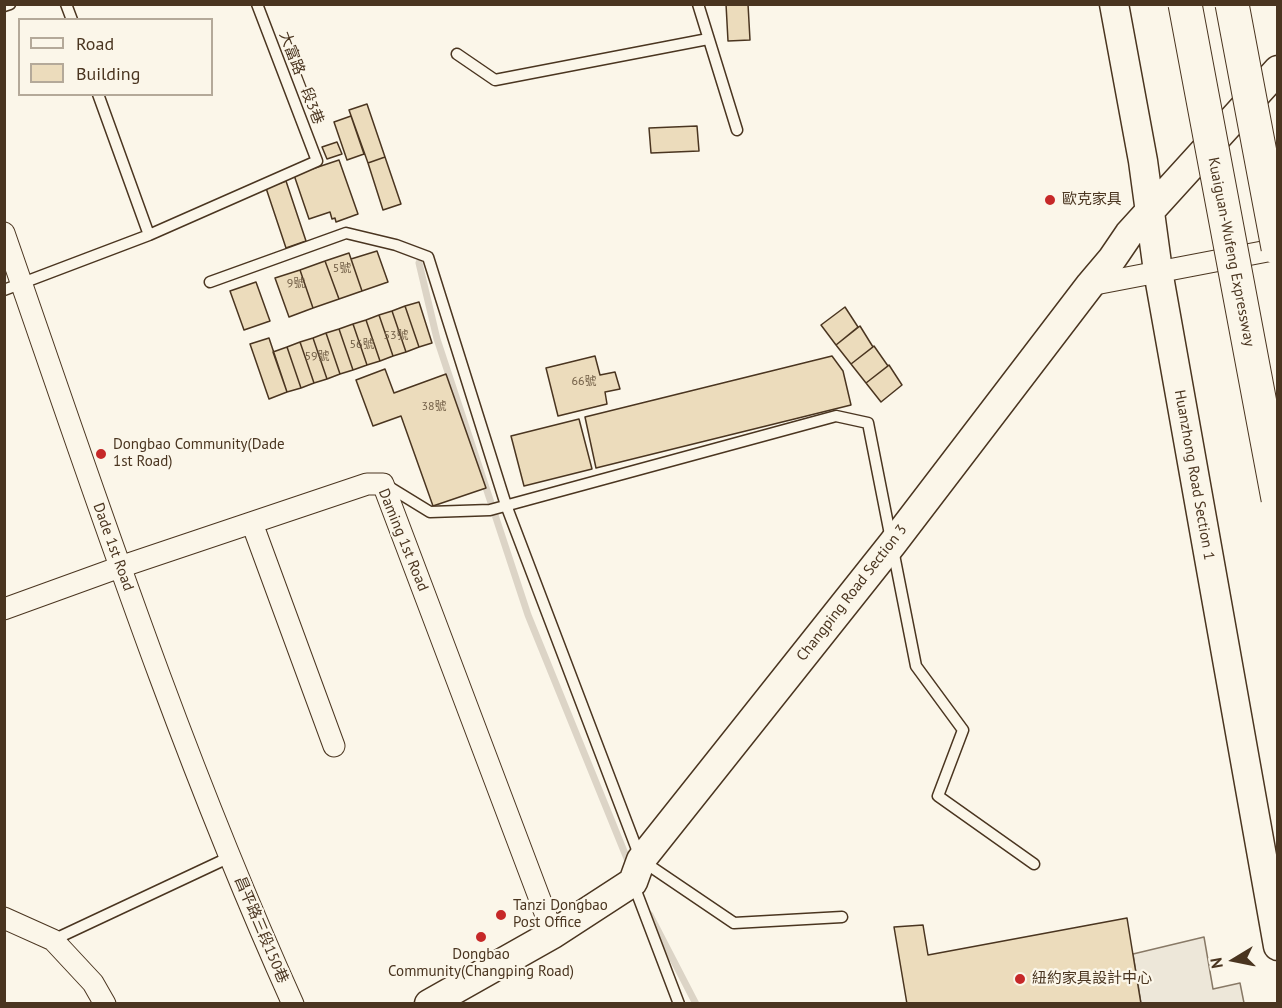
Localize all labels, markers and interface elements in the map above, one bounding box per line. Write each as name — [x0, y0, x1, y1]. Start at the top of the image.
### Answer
legend — [18, 18, 213, 96]
street label: 大富路一段3巷 — [275, 29, 327, 127]
text: Road — [76, 32, 114, 55]
text: Building — [76, 62, 140, 85]
street label: Kuaiguan-Wufeng Expressway — [1204, 156, 1258, 348]
place label: 歐克家具 — [1062, 191, 1122, 209]
marker: 歐克家具 — [1043, 193, 1057, 207]
house number: 5號 — [333, 262, 351, 276]
house number: 9號 — [287, 277, 305, 291]
house number: 53號 — [383, 329, 409, 343]
house number: 56號 — [349, 338, 375, 352]
house number: 59號 — [304, 350, 330, 364]
house number: 66號 — [571, 375, 597, 389]
street label: Huanzhong Road Section 1 — [1170, 388, 1218, 562]
house number: 38號 — [421, 400, 447, 414]
place label: Dongbao Community(Dade 1st Road) — [113, 436, 285, 471]
marker: Dongbao Community(Dade 1st Road) — [94, 447, 108, 461]
street label: Daming 1st Road — [374, 486, 432, 594]
street label: Dade 1st Road — [89, 501, 137, 593]
street label: Changping Road Section 3 — [793, 521, 911, 665]
street label: 昌平路三段150巷 — [230, 874, 292, 986]
place label: Tanzi Dongbao Post Office — [513, 897, 608, 932]
marker: Tanzi Dongbao Post Office — [494, 908, 508, 922]
marker: Dongbao Community(Changping Road) — [474, 930, 488, 944]
north arrow — [1204, 930, 1264, 990]
place label: Dongbao Community(Changping Road) — [388, 946, 574, 981]
text: N — [1206, 956, 1227, 970]
place label: 紐約家具設計中心 — [1032, 970, 1152, 988]
marker: 紐約家具設計中心 — [1013, 972, 1027, 986]

